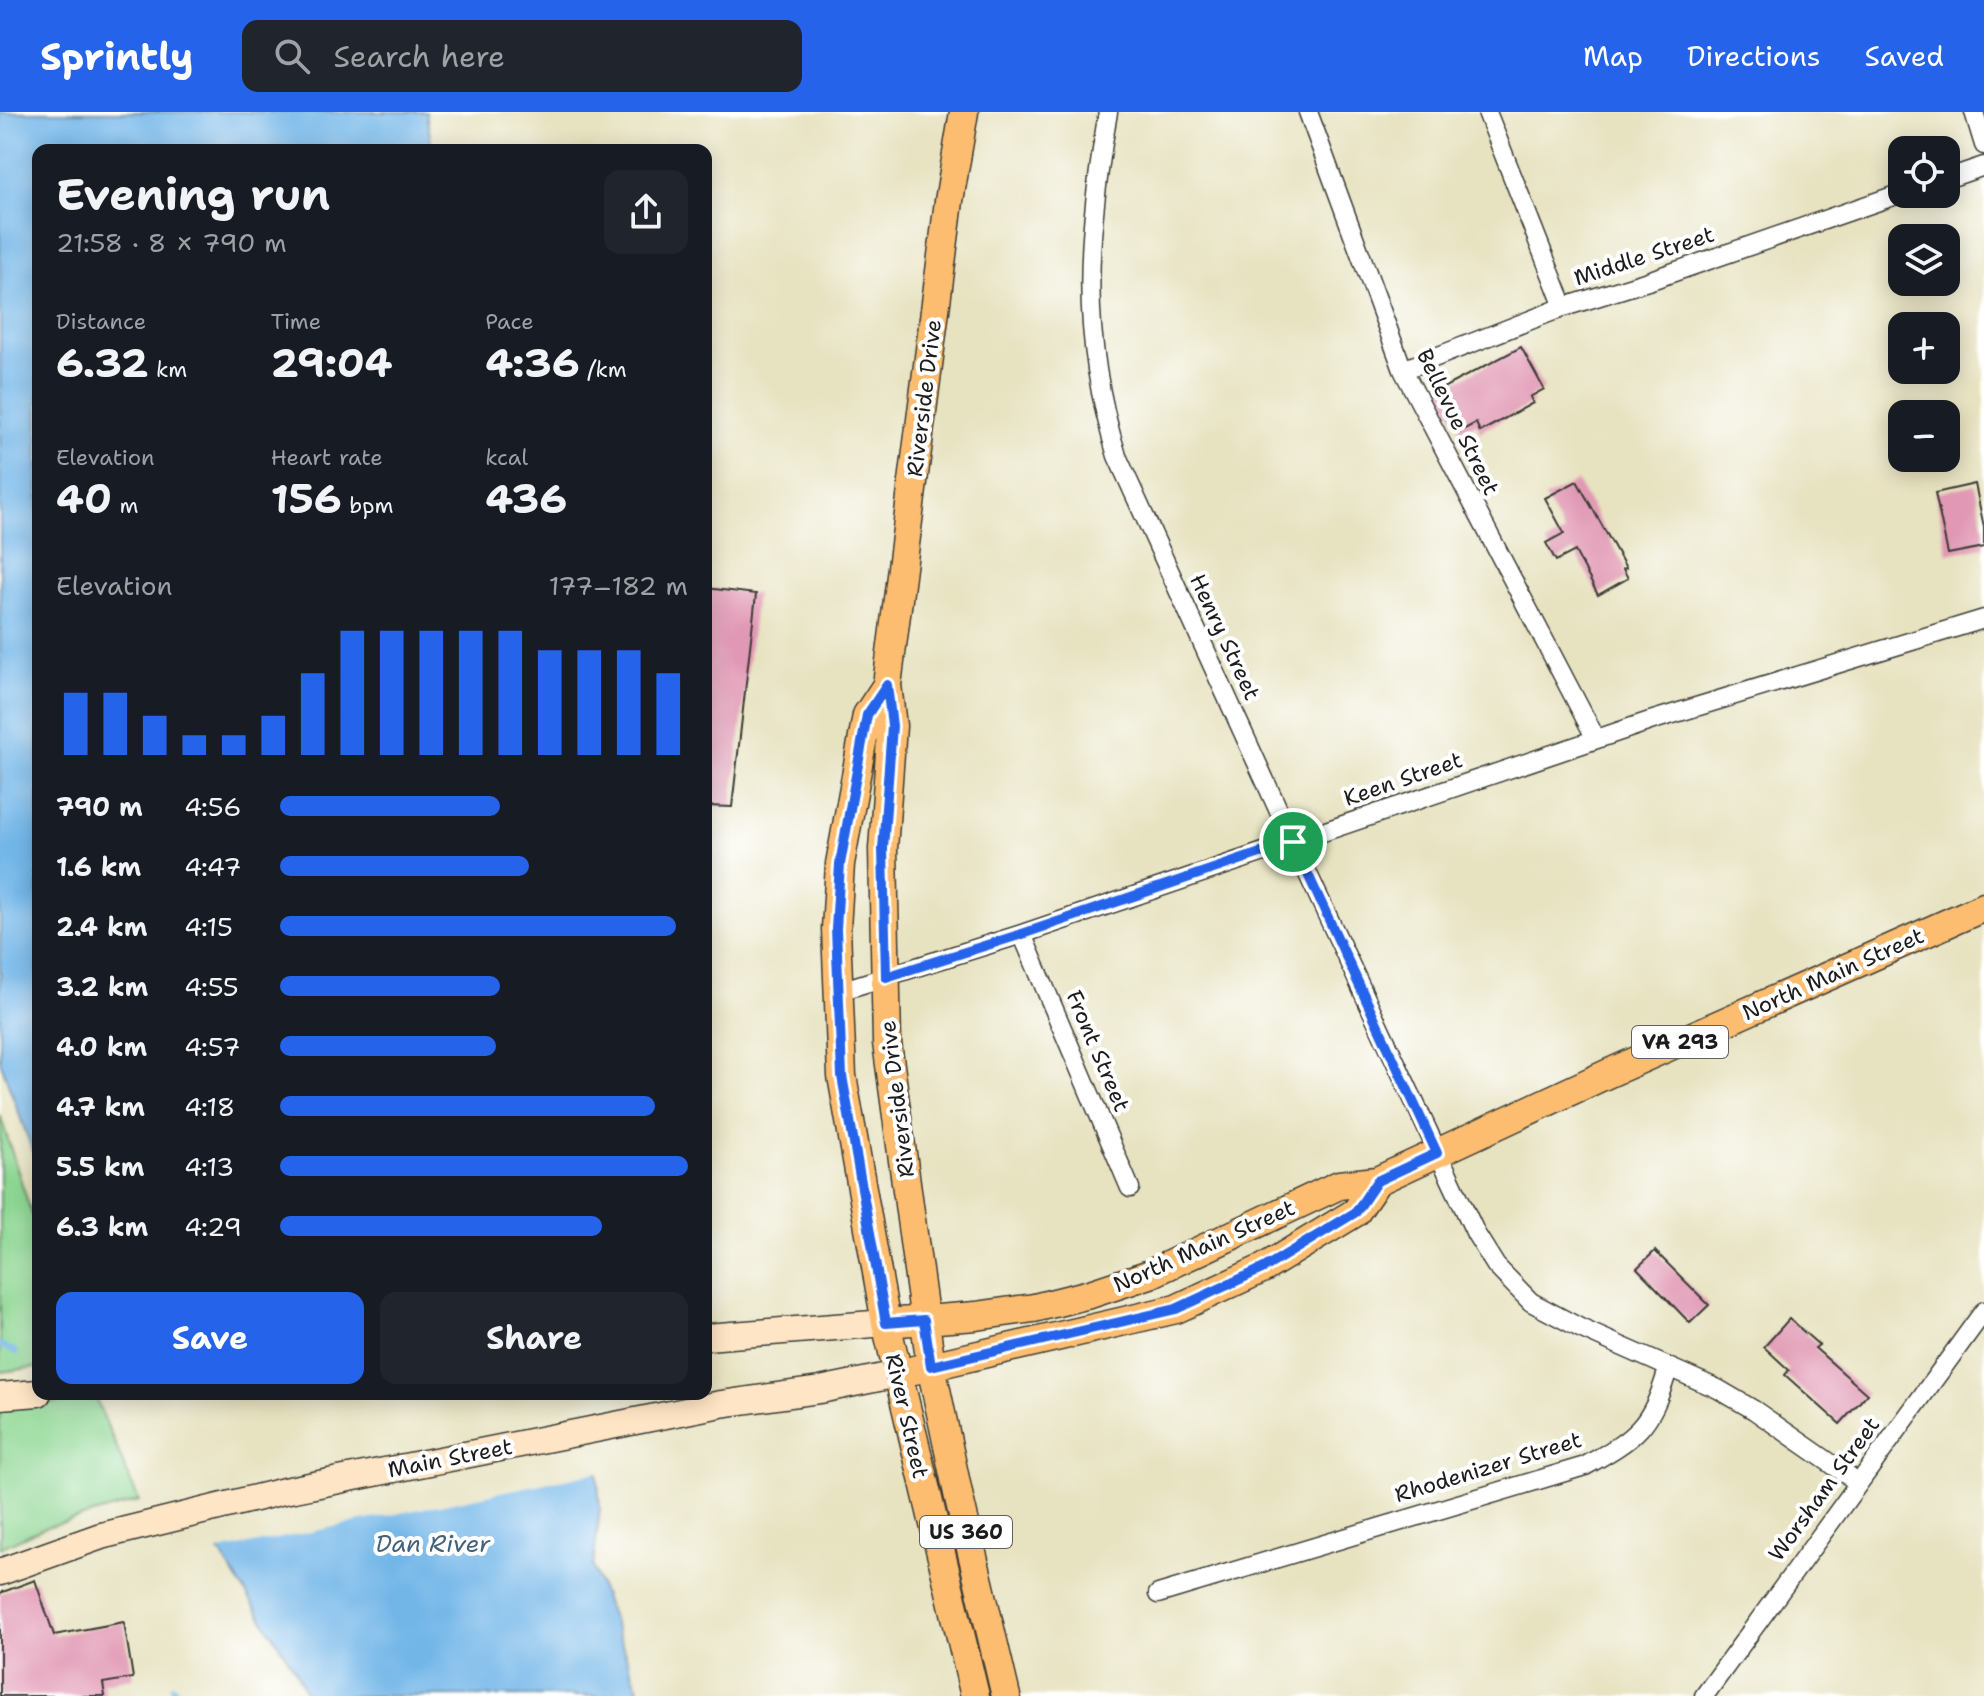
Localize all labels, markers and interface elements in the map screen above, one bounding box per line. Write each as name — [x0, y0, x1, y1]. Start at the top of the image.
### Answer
search box — [242, 20, 802, 92]
text: Sprintly — [40, 31, 194, 82]
icon: search — [270, 34, 314, 78]
text: Search here — [334, 36, 505, 77]
text: Map — [1583, 37, 1643, 75]
text: Directions — [1687, 37, 1821, 75]
text: Saved — [1865, 37, 1944, 75]
map controls — [1888, 136, 1960, 472]
button: locate — [1888, 136, 1960, 208]
text: Evening run — [56, 165, 330, 224]
button: share — [604, 170, 688, 254]
street label: Middle Street — [1570, 220, 1718, 292]
button: layers — [1888, 224, 1960, 296]
text: 21:58 · 8 × 790 m — [56, 225, 287, 260]
text: Distance — [56, 307, 146, 336]
text: Time — [271, 307, 321, 336]
text: Pace — [485, 307, 534, 336]
button: + — [1888, 312, 1960, 384]
street label: Riverside Drive — [900, 318, 948, 478]
text: 6.32 — [56, 336, 149, 390]
text: 29:04 — [271, 336, 393, 390]
text: 4:36 — [485, 336, 580, 390]
street label: Bellevue Street — [1410, 344, 1506, 500]
text: km — [149, 355, 187, 384]
text: /km — [580, 355, 627, 384]
button: − — [1888, 400, 1960, 472]
text: Elevation — [56, 443, 154, 472]
text: Heart rate — [271, 443, 383, 472]
text: kcal — [485, 443, 528, 472]
text: 40 — [56, 472, 112, 526]
text: 156 — [271, 472, 342, 526]
text: 436 — [485, 472, 567, 526]
text: m — [112, 491, 138, 520]
text: bpm — [342, 491, 394, 520]
text: Elevation — [56, 568, 172, 603]
text: 177–182 m — [549, 568, 688, 603]
street label: Henry Street — [1183, 569, 1267, 705]
street label: Keen Street — [1340, 745, 1466, 813]
text: 790 m — [56, 789, 143, 824]
text: 4:56 — [184, 789, 241, 824]
pin — [1259, 808, 1327, 876]
icon: arrive — [1271, 820, 1315, 864]
text: 1.6 km — [56, 849, 141, 884]
text: 4:47 — [184, 849, 241, 884]
text: 2.4 km — [56, 909, 147, 944]
text: 4:15 — [184, 909, 233, 944]
street label: North Main Street — [1738, 921, 1928, 1027]
text: 3.2 km — [56, 969, 148, 1004]
text: 4:55 — [184, 969, 239, 1004]
street label: Front Street — [1059, 986, 1137, 1116]
street label: Riverside Drive — [873, 1019, 921, 1179]
road number: VA 293 — [1632, 1026, 1728, 1058]
text: 4.0 km — [56, 1029, 147, 1064]
text: 4:57 — [184, 1029, 241, 1064]
text: 4.7 km — [56, 1089, 145, 1124]
text: 4:18 — [184, 1089, 235, 1124]
text: 5.5 km — [56, 1149, 144, 1184]
text: 4:13 — [184, 1149, 234, 1184]
street label: North Main Street — [1109, 1193, 1299, 1299]
text: 6.3 km — [56, 1209, 148, 1244]
text: 4:29 — [184, 1209, 242, 1244]
button: Save — [56, 1292, 364, 1384]
button: Share — [380, 1292, 688, 1384]
street label: River Street — [879, 1351, 935, 1481]
street label: Worsham Street — [1762, 1411, 1886, 1567]
street label: Rhodenizer Street — [1391, 1425, 1585, 1509]
street label: Main Street — [385, 1432, 515, 1484]
road number: US 360 — [920, 1516, 1012, 1548]
water label: Dan River — [376, 1528, 491, 1560]

